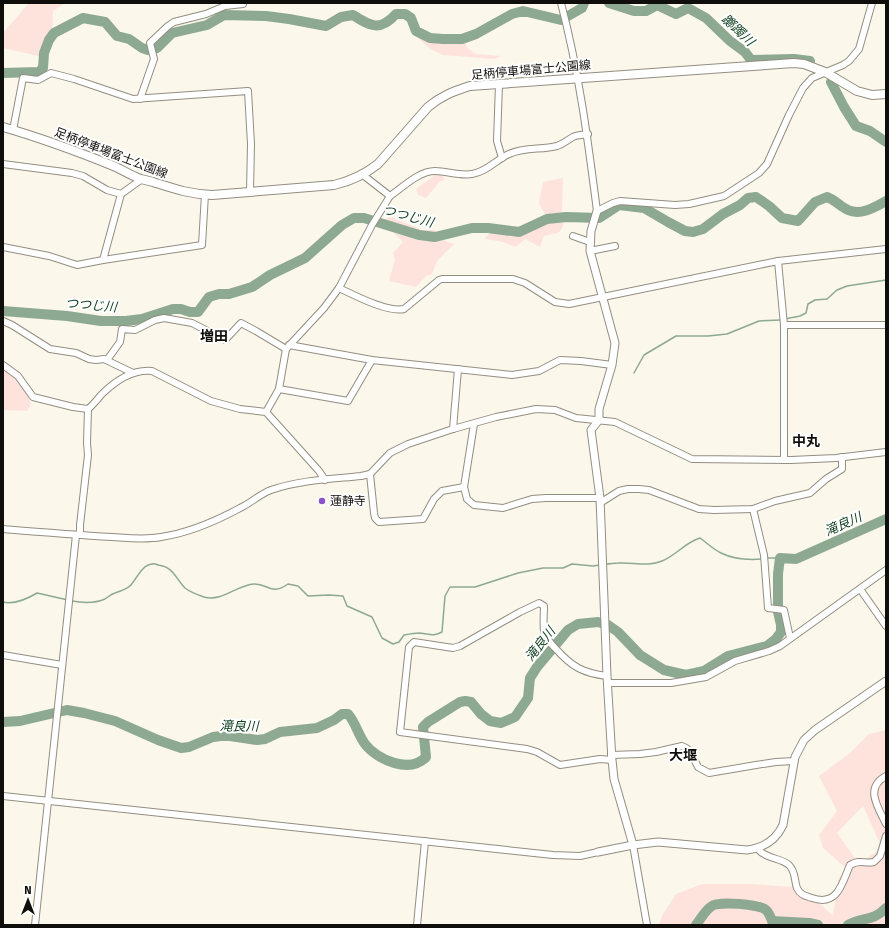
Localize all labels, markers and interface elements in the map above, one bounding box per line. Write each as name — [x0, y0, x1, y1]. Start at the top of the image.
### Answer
water label: 躑躅川 — [719, 11, 759, 50]
street label: 足柄停車場富士公園線 — [471, 58, 591, 82]
street label: 足柄停車場富士公園線 — [52, 125, 170, 181]
water label: つつじ川 — [381, 202, 437, 230]
water label: つつじ川 — [64, 295, 120, 315]
district label: 増田 — [200, 328, 228, 345]
district label: 中丸 — [792, 433, 820, 450]
place label: 蓮静寺 — [330, 494, 366, 508]
marker: 蓮静寺 — [317, 496, 327, 506]
water label: 滝良川 — [822, 508, 866, 539]
water label: 滝良川 — [522, 623, 559, 664]
water label: 滝良川 — [219, 718, 261, 734]
district label: 大堰 — [669, 747, 697, 764]
north arrow — [8, 880, 48, 920]
text: N — [24, 884, 32, 897]

